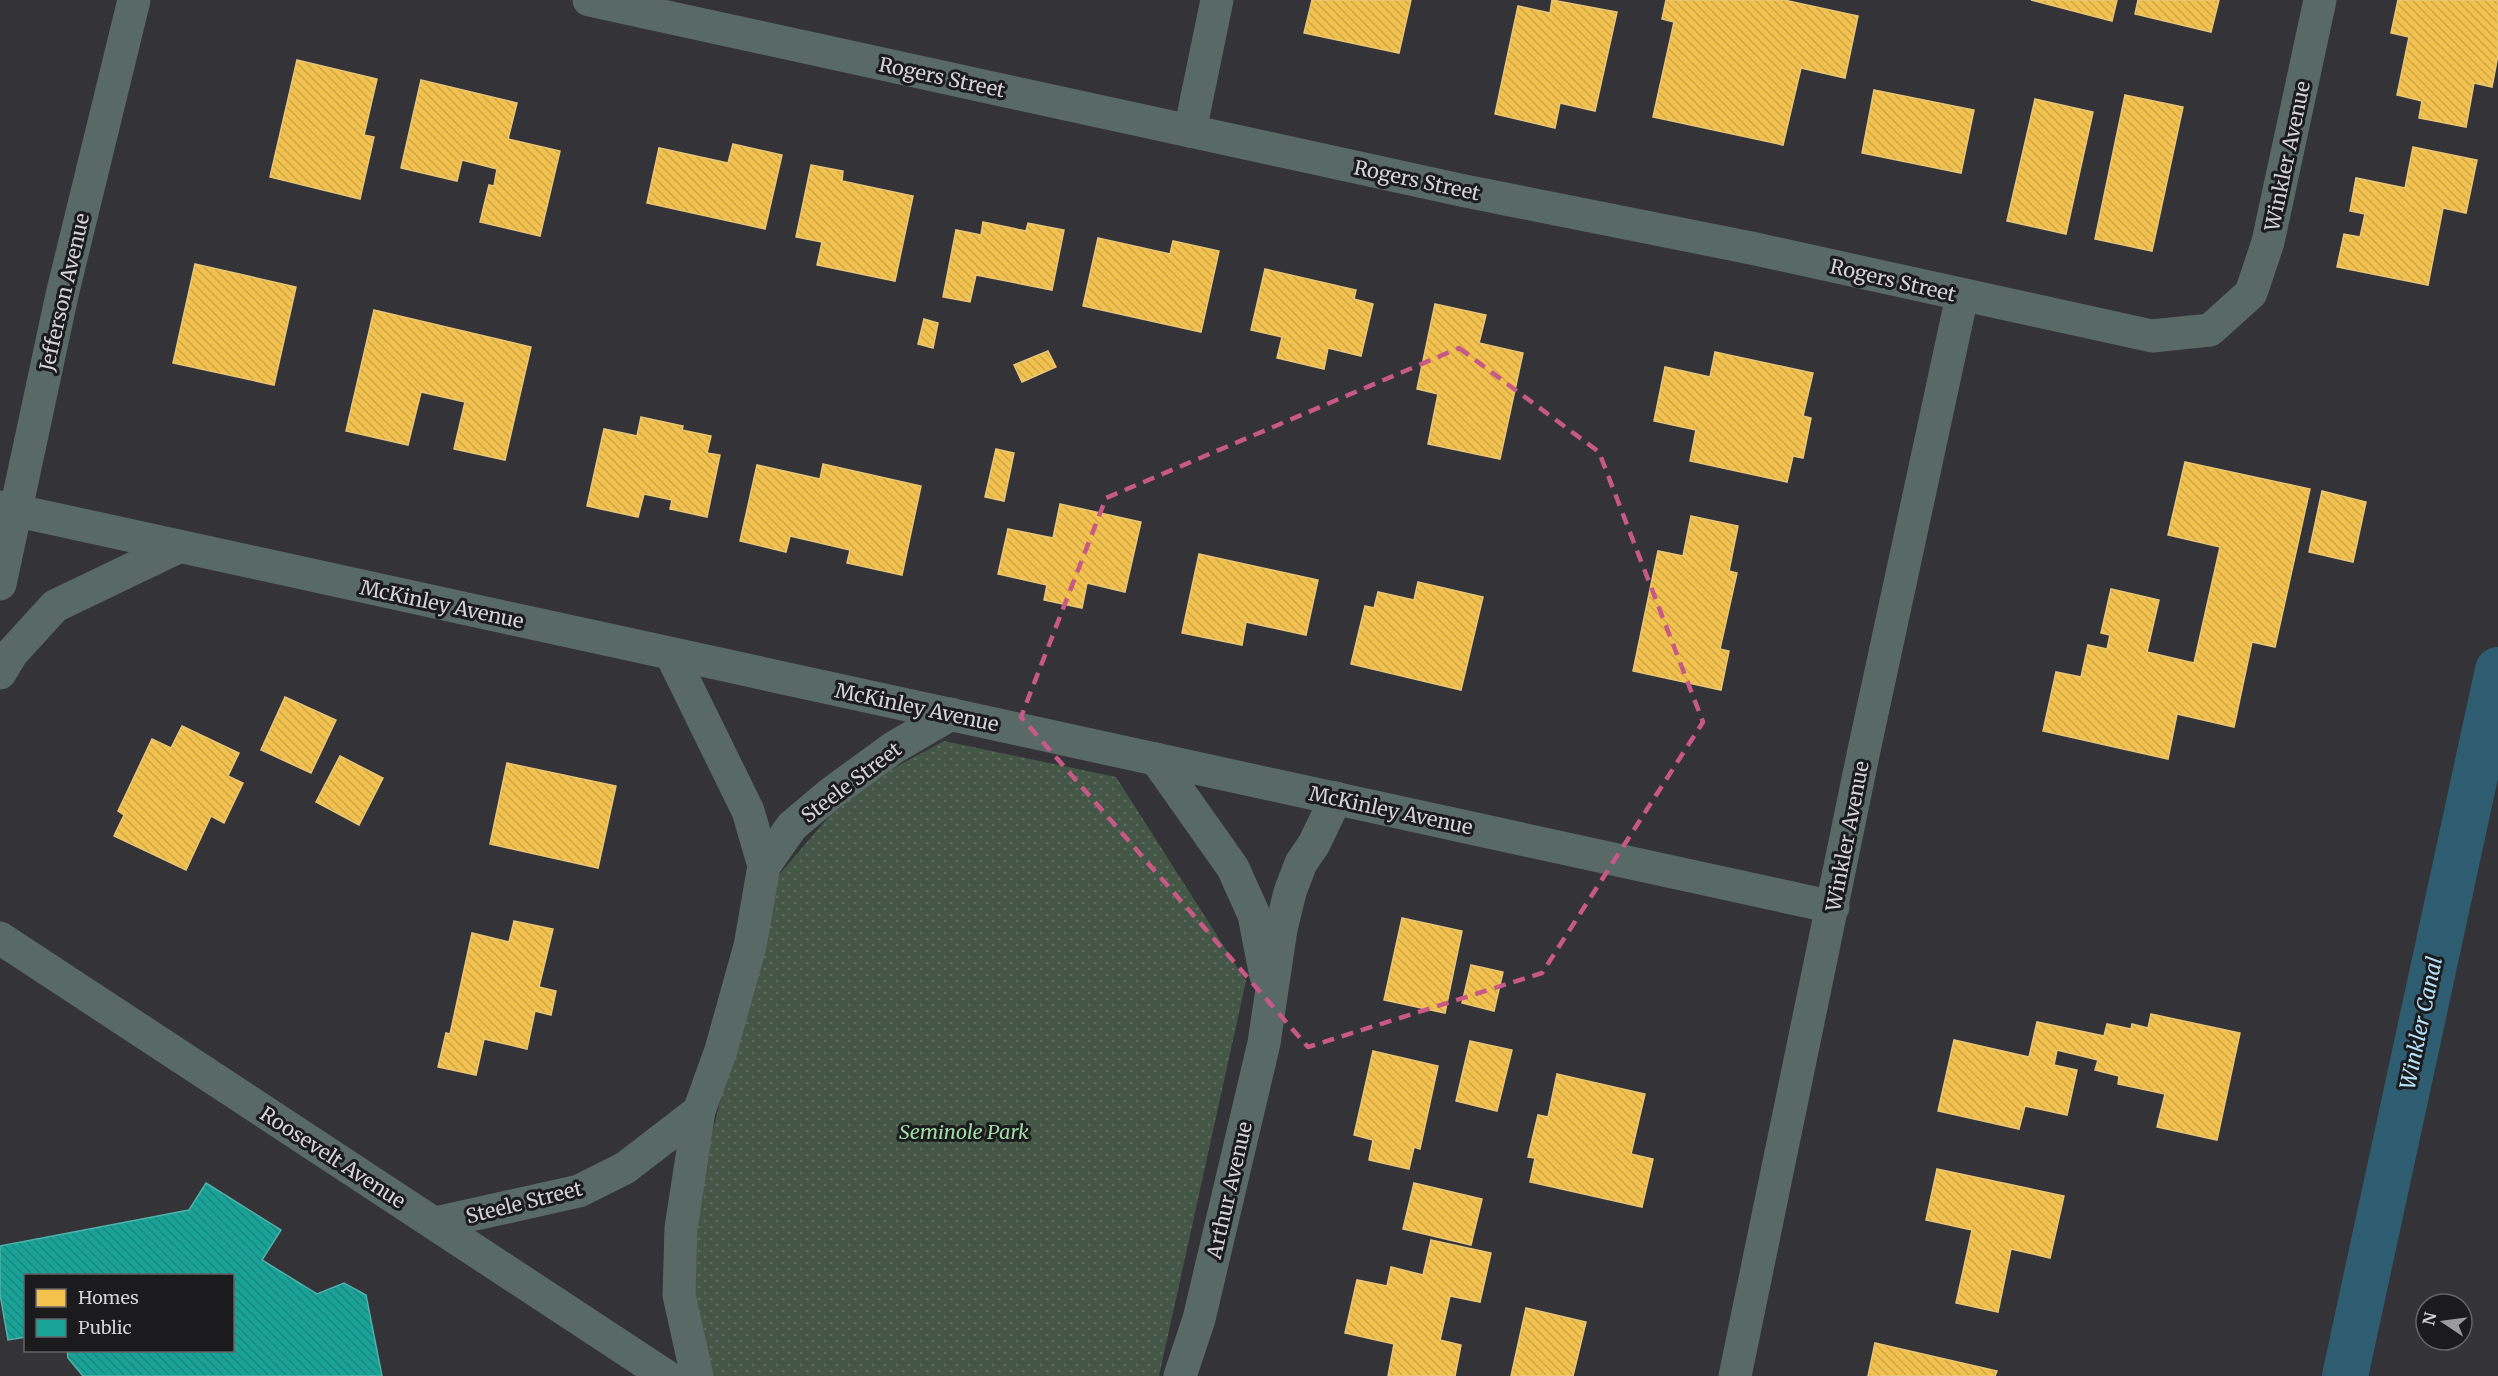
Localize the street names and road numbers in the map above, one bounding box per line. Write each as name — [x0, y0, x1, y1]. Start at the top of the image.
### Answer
street label: Rogers Street — [877, 51, 1008, 103]
street label: Winkler Avenue — [2259, 79, 2315, 234]
street label: Rogers Street — [1352, 154, 1483, 206]
street label: Jefferson Avenue — [33, 211, 94, 374]
street label: Rogers Street — [1828, 253, 1959, 307]
street label: McKinley Avenue — [358, 574, 526, 634]
street label: McKinley Avenue — [833, 677, 1001, 737]
street label: Steele Street — [796, 736, 906, 828]
street label: Winkler Avenue — [1820, 759, 1874, 914]
street label: McKinley Avenue — [1307, 780, 1475, 840]
street label: Roosevelt Avenue — [256, 1101, 410, 1213]
street label: Arthur Avenue — [1201, 1119, 1257, 1262]
street label: Steele Street — [463, 1175, 585, 1229]

